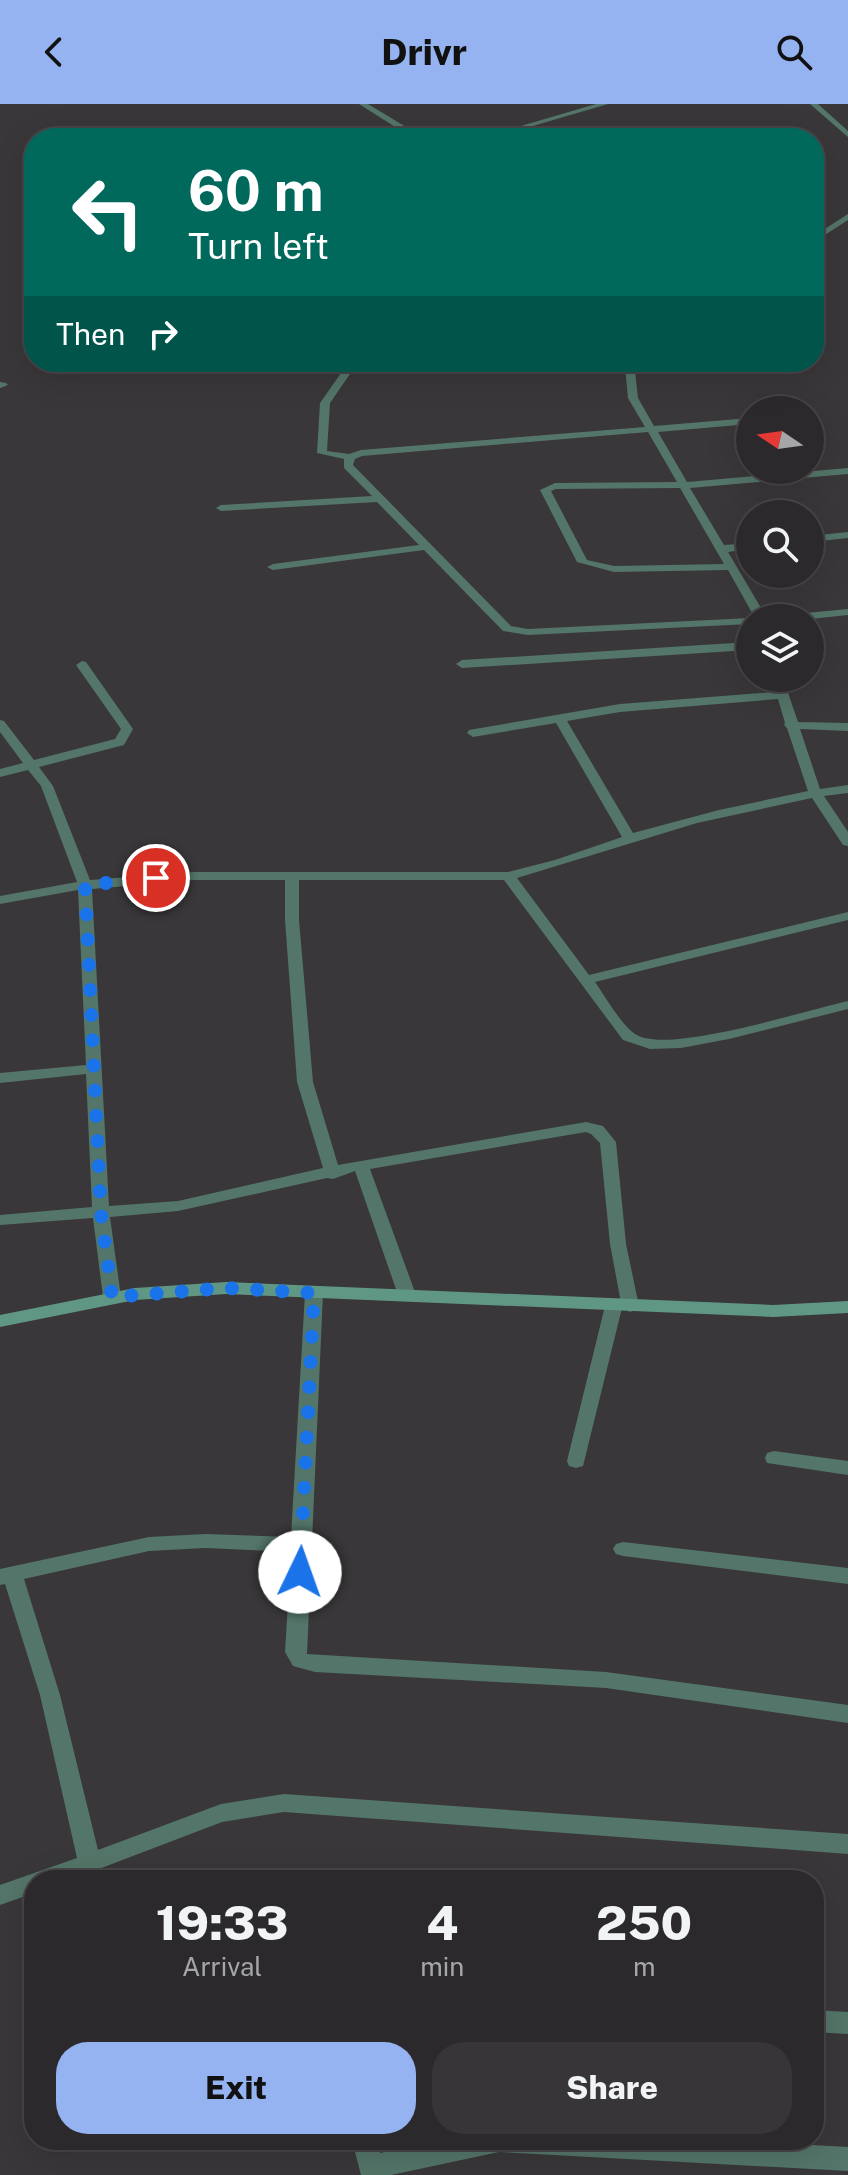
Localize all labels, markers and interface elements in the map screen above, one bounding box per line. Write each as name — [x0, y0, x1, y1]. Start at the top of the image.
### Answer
icon: back — [32, 30, 76, 74]
icon: search — [772, 30, 816, 74]
text: Drivr — [381, 31, 467, 73]
text: 60 m — [188, 158, 324, 224]
icon: left — [56, 160, 160, 264]
text: Turn left — [188, 225, 329, 267]
icon: right — [141, 312, 185, 356]
text: Then — [56, 316, 125, 352]
north arrow — [736, 396, 824, 484]
map controls — [736, 396, 824, 692]
button: search — [736, 500, 824, 588]
button: layers — [736, 604, 824, 692]
pin — [122, 844, 190, 912]
icon: arrive — [134, 856, 178, 900]
position arrow — [258, 1530, 342, 1614]
text: 19:33 — [156, 1894, 288, 1951]
text: 4 — [426, 1894, 458, 1951]
text: 250 — [596, 1894, 692, 1951]
text: Arrival — [182, 1951, 262, 1982]
text: min — [420, 1951, 464, 1982]
text: m — [633, 1951, 655, 1982]
button: Exit — [56, 2042, 416, 2134]
button: Share — [432, 2042, 792, 2134]

